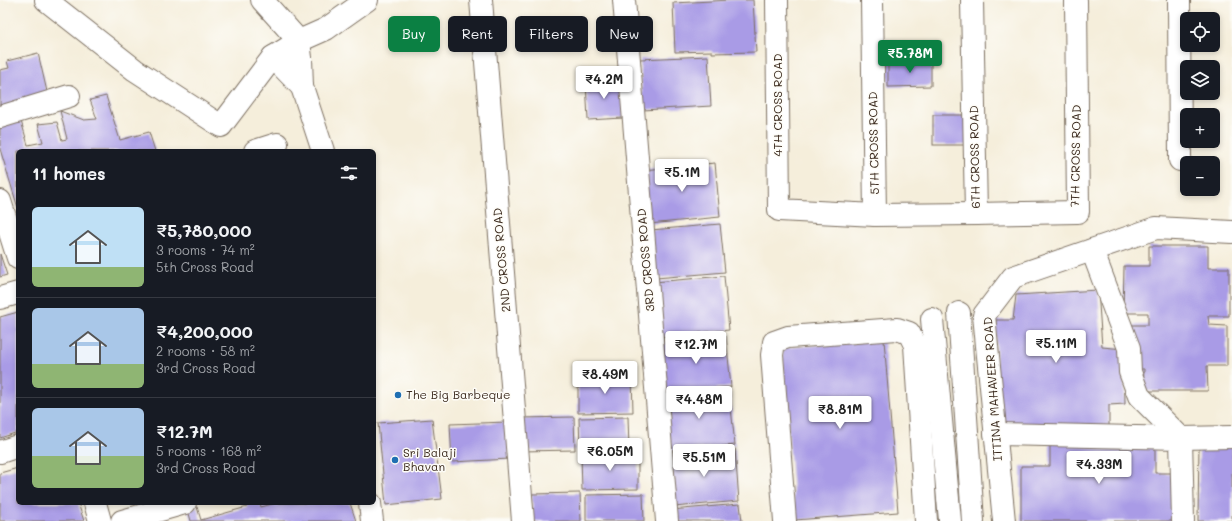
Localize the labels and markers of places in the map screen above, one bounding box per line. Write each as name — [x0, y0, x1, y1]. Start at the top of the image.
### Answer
pin: ₹5.78M — [877, 40, 943, 74]
pin: ₹4.2M — [576, 66, 632, 100]
pin: ₹5.1M — [654, 159, 710, 193]
pin: ₹5.11M — [1023, 330, 1089, 364]
pin: ₹12.7M — [663, 331, 729, 365]
pin: ₹8.49M — [572, 361, 638, 395]
place label: The Big Barbeque — [406, 386, 510, 402]
pin: ₹4.48M — [666, 386, 732, 420]
marker: The Big Barbeque — [393, 390, 403, 400]
pin: ₹8.81M — [807, 396, 873, 430]
pin: ₹6.05M — [577, 438, 643, 472]
place label: Sri Balaji Bhavan — [403, 444, 456, 474]
pin: ₹5.51M — [671, 444, 737, 478]
pin: ₹4.33M — [1066, 451, 1132, 485]
marker: Sri Balaji Bhavan — [390, 455, 400, 465]

